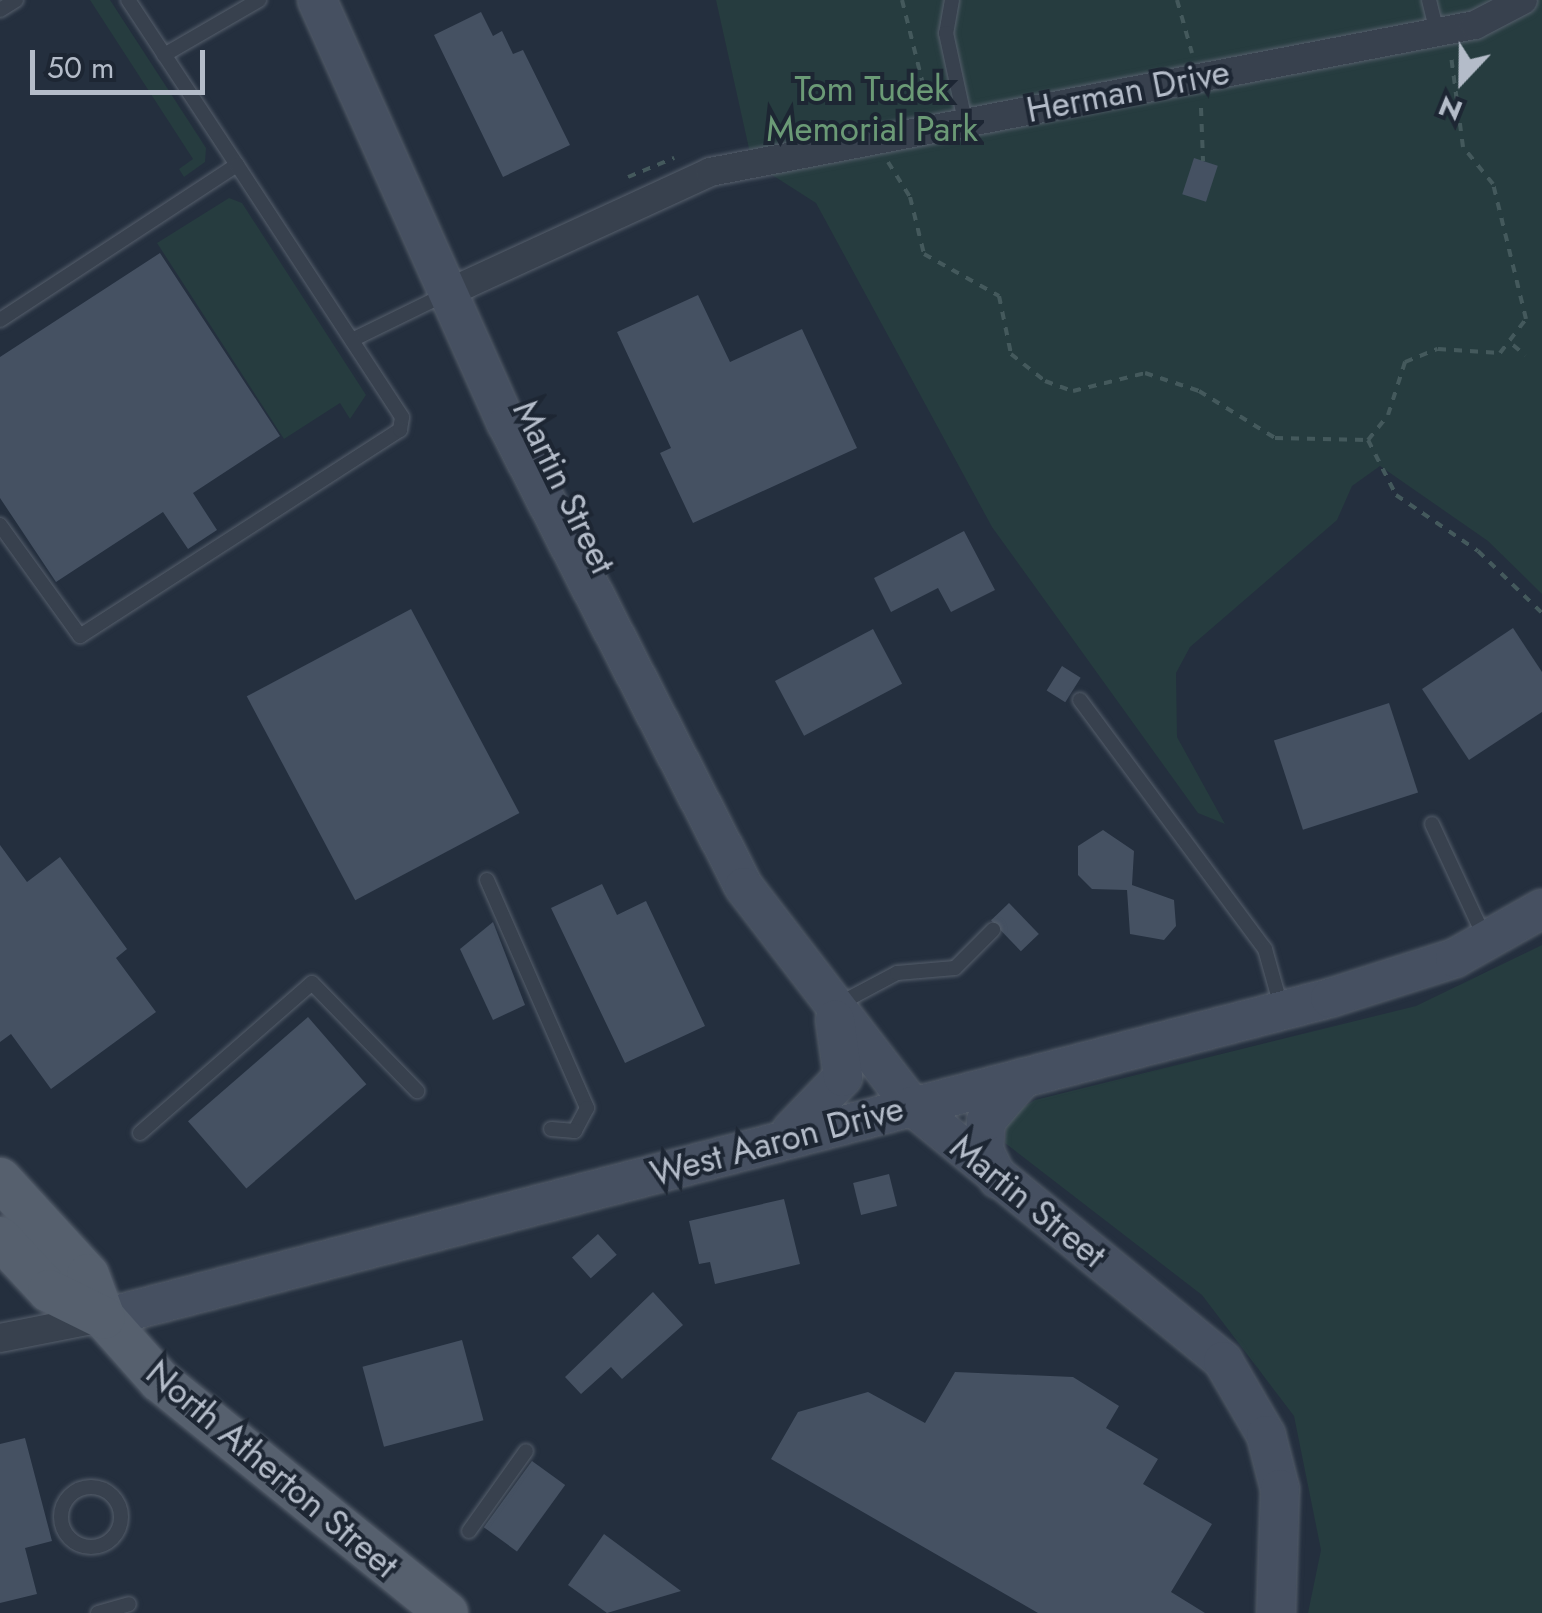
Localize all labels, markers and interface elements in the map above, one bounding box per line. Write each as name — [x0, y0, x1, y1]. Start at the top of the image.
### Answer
scale bar — [35, 30, 210, 92]
north arrow — [1412, 30, 1512, 130]
text: 50 m — [47, 46, 114, 89]
street label: Herman Drive — [1023, 51, 1233, 131]
park label: Tom Tudek Memorial Park — [766, 68, 978, 150]
text: N — [1433, 85, 1469, 131]
street label: Martin Street — [504, 394, 624, 580]
street label: West Aaron Drive — [646, 1087, 908, 1195]
street label: Martin Street — [942, 1126, 1114, 1276]
street label: North Atherton Street — [138, 1352, 406, 1586]

